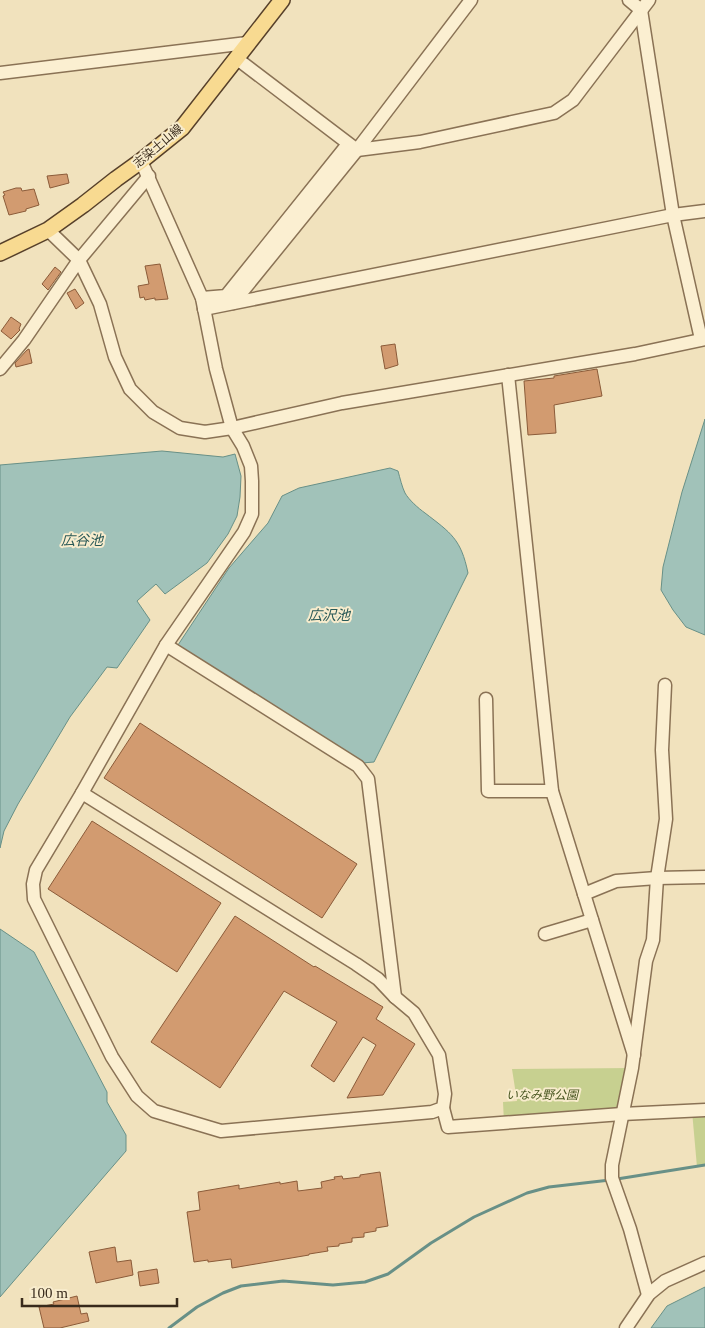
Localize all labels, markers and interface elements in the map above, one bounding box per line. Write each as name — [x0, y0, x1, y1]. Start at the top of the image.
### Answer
street label: 志染土山線 — [131, 121, 185, 171]
water label: 広谷池 — [61, 533, 105, 548]
water label: 広沢池 — [308, 608, 352, 623]
park label: いなみ野公園 — [506, 1088, 580, 1102]
scale bar — [22, 1276, 178, 1308]
text: 100 m — [30, 1285, 68, 1301]

